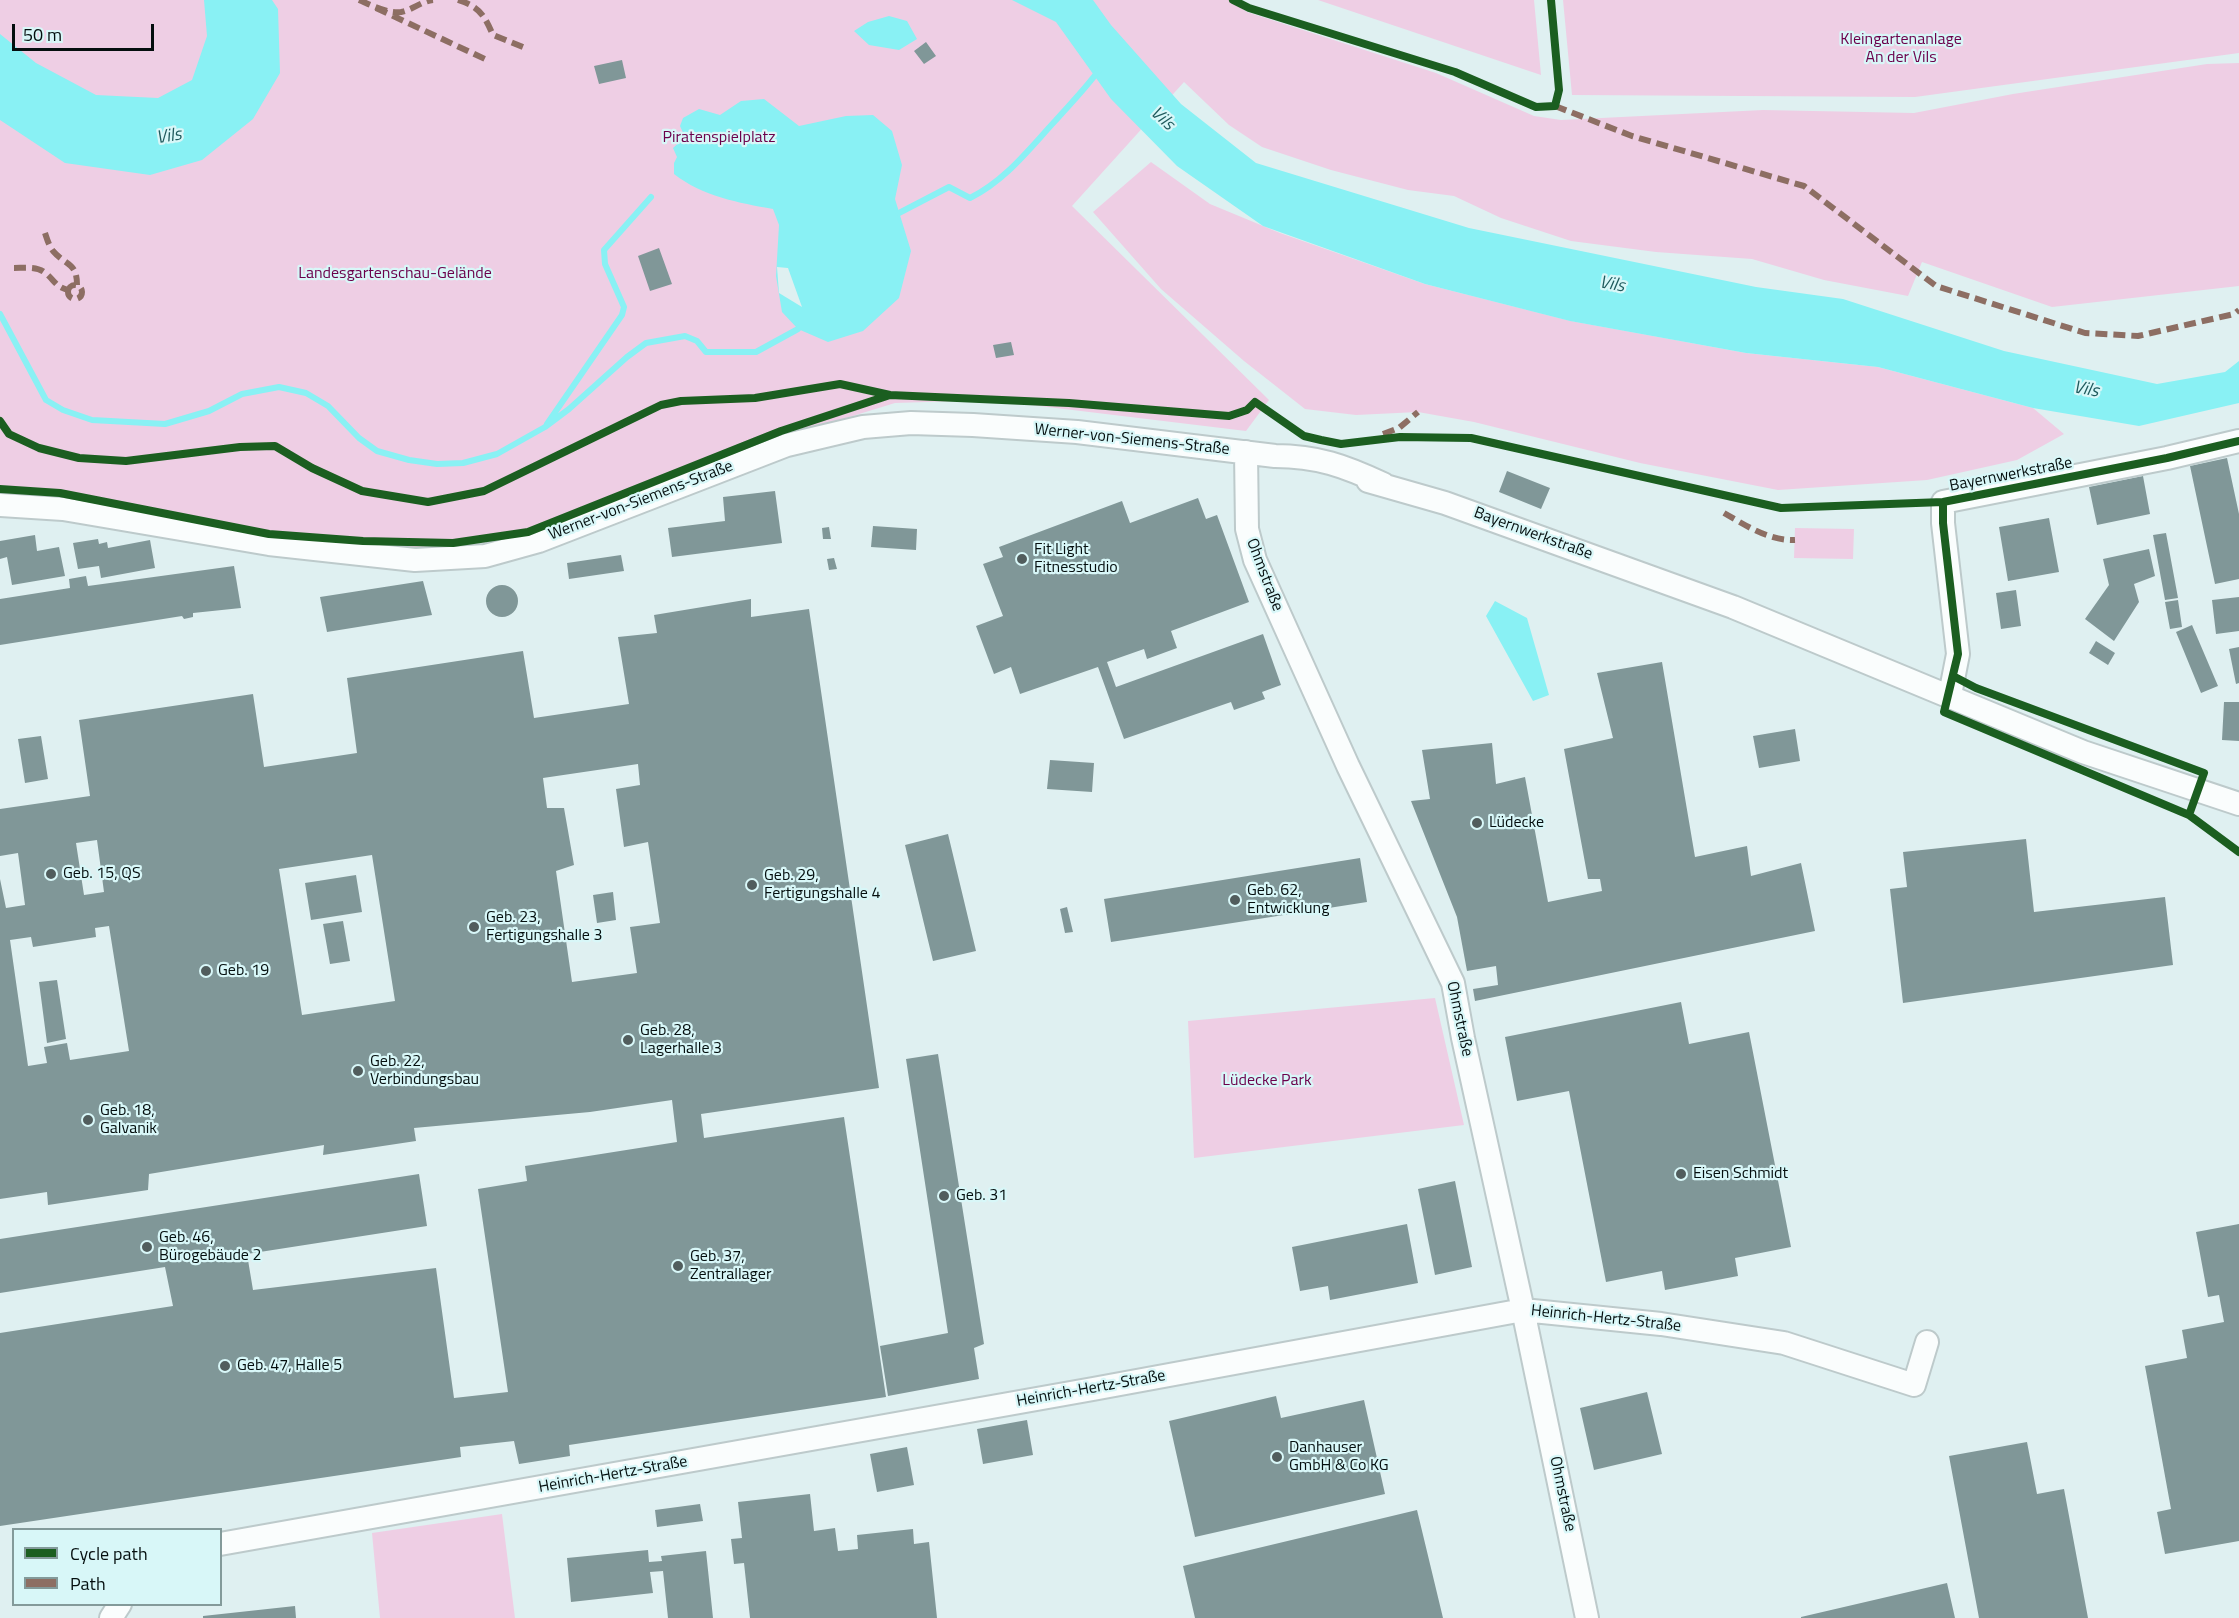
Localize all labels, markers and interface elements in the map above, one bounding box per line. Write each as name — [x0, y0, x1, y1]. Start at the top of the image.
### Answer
scale bar — [15, 12, 158, 50]
text: 50 m — [23, 21, 62, 48]
park label: Kleingartenanlage An der Vils — [1840, 30, 1962, 68]
water label: Vils — [1145, 103, 1179, 135]
water label: Vils — [155, 124, 183, 150]
park label: Piratenspielplatz — [662, 128, 776, 148]
park label: Landesgartenschau-Gelände — [298, 264, 492, 284]
water label: Vils — [1598, 272, 1626, 298]
water label: Vils — [2072, 377, 2100, 403]
street label: Werner-von-Siemens-Straße — [1034, 420, 1230, 460]
street label: Bayernwerkstraße — [1948, 454, 2074, 496]
street label: Werner-von-Siemens-Straße — [546, 457, 736, 545]
street label: Bayernwerkstraße — [1471, 504, 1595, 564]
street label: Ohmstraße — [1241, 536, 1287, 614]
place label: Fit Light Fitnesstudio — [1034, 540, 1118, 578]
marker: Fit Light Fitnesstudio — [1015, 552, 1029, 566]
place label: Lüdecke — [1489, 813, 1544, 833]
marker: Lüdecke — [1470, 816, 1484, 830]
place label: Geb. 15, QS — [63, 864, 141, 884]
place label: Geb. 29, Fertigungshalle 4 — [764, 866, 880, 904]
marker: Geb. 15, QS — [44, 867, 58, 881]
marker: Geb. 29, Fertigungshalle 4 — [745, 878, 759, 892]
place label: Geb. 62, Entwicklung — [1247, 881, 1329, 919]
marker: Geb. 62, Entwicklung — [1228, 893, 1242, 907]
place label: Geb. 23, Fertigungshalle 3 — [486, 908, 602, 946]
marker: Geb. 23, Fertigungshalle 3 — [467, 920, 481, 934]
place label: Geb. 19 — [218, 961, 269, 981]
marker: Geb. 19 — [199, 964, 213, 978]
street label: Ohmstraße — [1442, 980, 1476, 1058]
place label: Geb. 28, Lagerhalle 3 — [640, 1021, 722, 1059]
marker: Geb. 28, Lagerhalle 3 — [621, 1033, 635, 1047]
place label: Geb. 22, Verbindungsbau — [370, 1052, 479, 1090]
marker: Geb. 22, Verbindungsbau — [351, 1064, 365, 1078]
park label: Lüdecke Park — [1222, 1071, 1312, 1091]
place label: Geb. 18, Galvanik — [100, 1101, 157, 1139]
marker: Geb. 18, Galvanik — [81, 1113, 95, 1127]
place label: Eisen Schmidt — [1693, 1164, 1788, 1184]
marker: Eisen Schmidt — [1674, 1167, 1688, 1181]
place label: Geb. 31 — [956, 1186, 1007, 1206]
marker: Geb. 31 — [937, 1189, 951, 1203]
place label: Geb. 46, Bürogebäude 2 — [159, 1228, 261, 1266]
marker: Geb. 46, Bürogebäude 2 — [140, 1240, 154, 1254]
place label: Geb. 37, Zentrallager — [690, 1247, 771, 1285]
marker: Geb. 37, Zentrallager — [671, 1259, 685, 1273]
street label: Heinrich-Hertz-Straße — [1530, 1302, 1682, 1336]
place label: Geb. 47, Halle 5 — [237, 1356, 342, 1376]
marker: Geb. 47, Halle 5 — [218, 1359, 232, 1373]
street label: Heinrich-Hertz-Straße — [1015, 1366, 1167, 1412]
place label: Danhauser GmbH & Co KG — [1289, 1438, 1389, 1476]
marker: Danhauser GmbH & Co KG — [1270, 1450, 1284, 1464]
street label: Heinrich-Hertz-Straße — [537, 1452, 689, 1498]
street label: Ohmstraße — [1545, 1455, 1579, 1533]
legend — [12, 1528, 222, 1606]
text: Cycle path — [70, 1540, 148, 1567]
text: Path — [70, 1570, 106, 1597]

